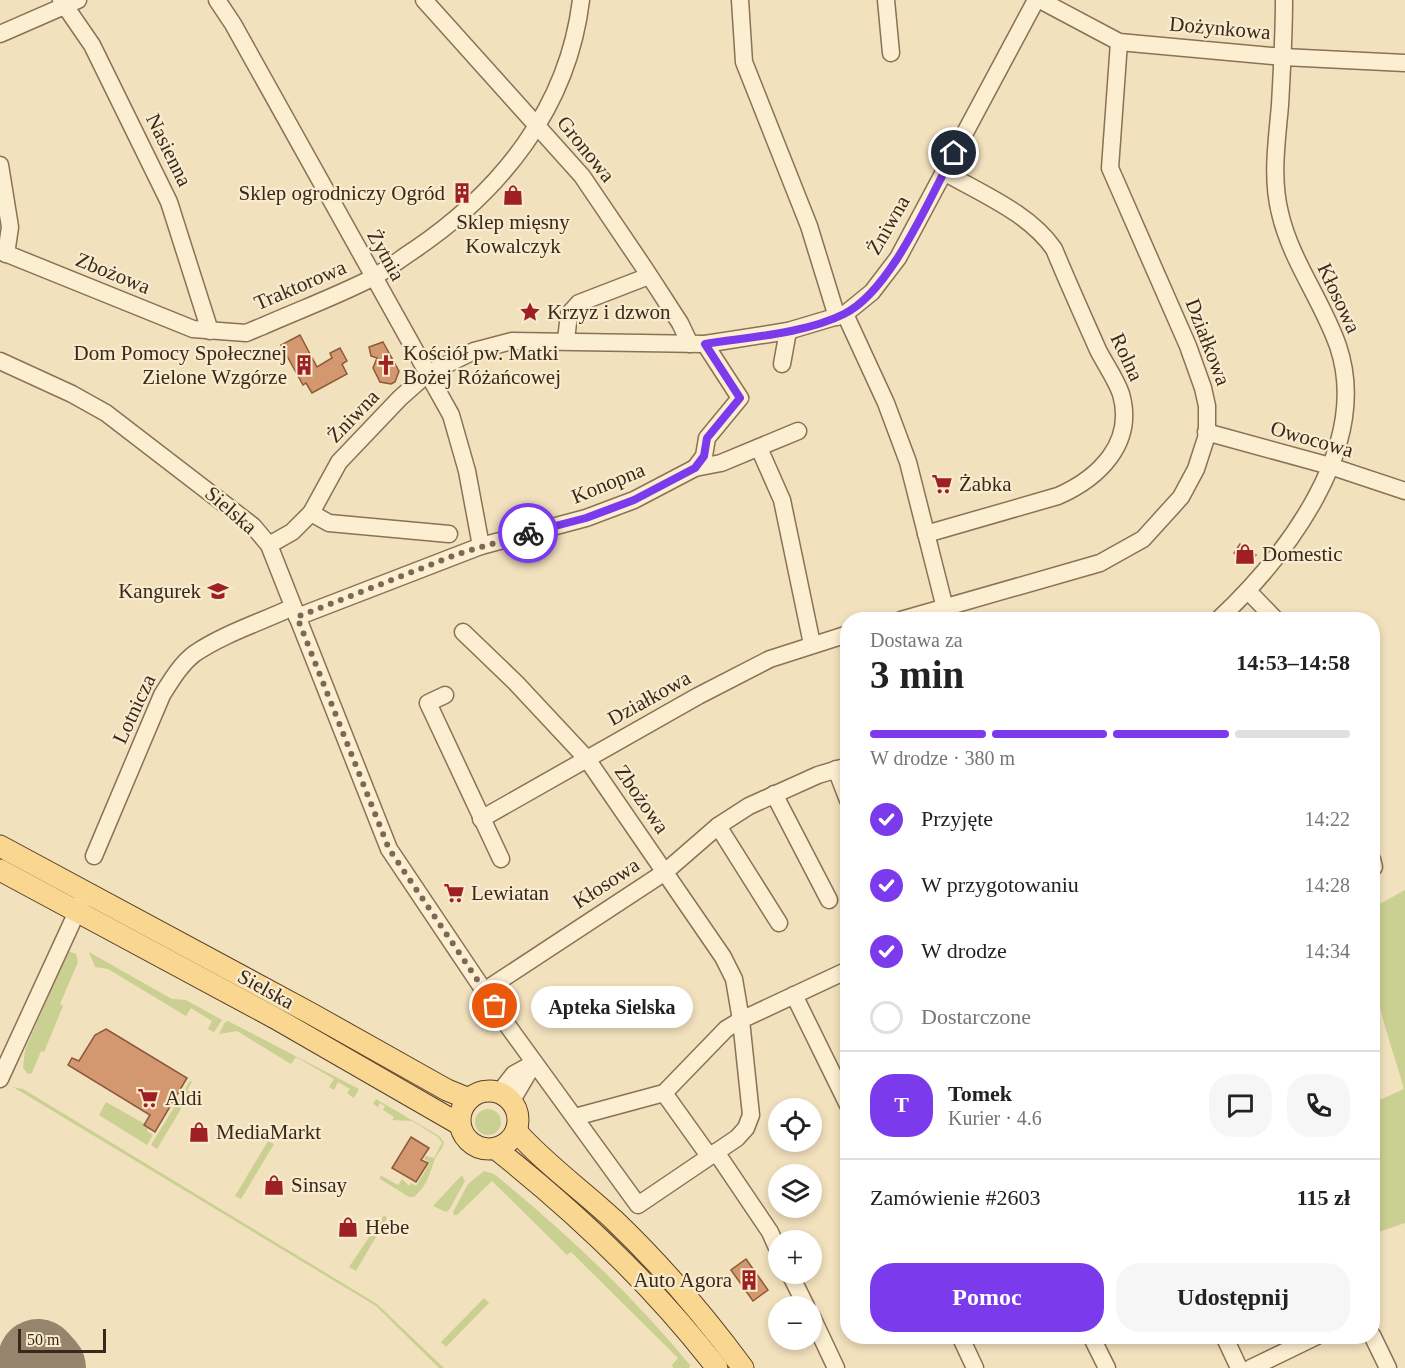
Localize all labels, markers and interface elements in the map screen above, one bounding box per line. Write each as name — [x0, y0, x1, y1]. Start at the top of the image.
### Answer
street label: Dożynkowa — [1168, 12, 1272, 44]
street label: Nasienna — [141, 110, 197, 191]
street label: Gronowa — [552, 111, 620, 187]
pin — [928, 127, 979, 178]
icon: home — [937, 136, 970, 169]
place label: Sklep ogrodniczy Ogród — [239, 181, 445, 205]
building icon: Sklep ogrodniczy Ogród — [450, 181, 474, 205]
shop icon: Sklep mięsny Kowalczyk — [501, 183, 525, 207]
street label: Żniwna — [862, 191, 915, 259]
place label: Sklep mięsny Kowalczyk — [456, 210, 570, 258]
street label: Żytnia — [362, 225, 410, 285]
street label: Zbożowa — [72, 247, 154, 299]
street label: Traktorowa — [251, 255, 350, 315]
street label: Kłosowa — [1312, 259, 1366, 338]
street label: Działkowa — [1180, 295, 1236, 389]
place icon: Krzyz i dzwon — [518, 300, 542, 324]
place label: Krzyz i dzwon — [547, 300, 671, 324]
street label: Rolna — [1106, 329, 1149, 385]
place label: Dom Pomocy Społecznej Zielone Wzgórze — [74, 341, 287, 389]
place label: Kościół pw. Matki Bożej Różańcowej — [403, 341, 561, 389]
building icon: Dom Pomocy Społecznej Zielone Wzgórze — [292, 353, 316, 377]
church icon: Kościół pw. Matki Bożej Różańcowej — [374, 353, 398, 377]
street label: Żniwna — [322, 384, 384, 447]
street label: Owocowa — [1268, 416, 1357, 462]
street label: Konopna — [568, 457, 649, 509]
supermarket icon: Żabka — [930, 472, 954, 496]
place label: Żabka — [959, 472, 1012, 496]
street label: Sielska — [200, 481, 262, 539]
courier — [498, 503, 558, 563]
icon: bike — [512, 517, 545, 550]
shop icon: Domestic — [1233, 542, 1257, 566]
place label: Domestic — [1262, 542, 1342, 566]
place label: Kangurek — [118, 579, 201, 603]
school or university icon: Kangurek — [206, 579, 230, 603]
text: Dostawa za — [870, 629, 963, 651]
text: 14:53–14:58 — [1236, 650, 1350, 675]
text: 3 min — [870, 653, 964, 696]
street label: Działkowa — [603, 665, 695, 731]
street label: Lotnicza — [108, 670, 161, 747]
text: W drodze · 380 m — [870, 747, 1015, 769]
street label: Zbożowa — [610, 760, 675, 838]
icon: check — [870, 803, 903, 836]
text: Przyjęte — [921, 806, 993, 831]
text: 14:22 — [1304, 808, 1350, 830]
street label: Kłosowa — [568, 852, 644, 913]
icon: check — [870, 869, 903, 902]
text: W przygotowaniu — [921, 872, 1079, 897]
text: 14:28 — [1304, 874, 1350, 896]
supermarket icon: Lewiatan — [442, 881, 466, 905]
place label: Lewiatan — [471, 881, 550, 905]
icon: check — [870, 935, 903, 968]
text: W drodze — [921, 938, 1007, 963]
text: 14:34 — [1304, 940, 1350, 962]
street label: Sielska — [234, 964, 299, 1015]
pin — [469, 980, 520, 1031]
callout: Apteka Sielska — [531, 985, 693, 1027]
icon: bag — [478, 989, 511, 1022]
text: Apteka Sielska — [548, 996, 676, 1018]
text: Dostarczone — [921, 1004, 1031, 1029]
button: chat — [1209, 1074, 1272, 1137]
button: phone — [1287, 1074, 1350, 1137]
text: Tomek — [948, 1081, 1012, 1106]
supermarket icon: Aldi — [136, 1086, 160, 1110]
place label: Aldi — [165, 1086, 203, 1110]
text: T — [894, 1092, 909, 1117]
map controls — [768, 1098, 822, 1350]
button: locate — [768, 1098, 822, 1152]
text: Kurier · 4.6 — [948, 1107, 1042, 1129]
shop icon: MediaMarkt — [187, 1120, 211, 1144]
place label: MediaMarkt — [216, 1120, 321, 1144]
button: layers — [768, 1164, 822, 1218]
shop icon: Sinsay — [262, 1173, 286, 1197]
place label: Sinsay — [291, 1173, 348, 1197]
text: Zamówienie #2603 — [870, 1185, 1040, 1210]
text: 115 zł — [1297, 1185, 1350, 1210]
shop icon: Hebe — [336, 1215, 360, 1239]
place label: Hebe — [365, 1215, 409, 1239]
button: + — [768, 1230, 822, 1284]
button: Pomoc — [870, 1263, 1104, 1332]
button: Udostępnij — [1116, 1263, 1350, 1332]
place label: Auto Agora — [633, 1268, 733, 1292]
building icon: Auto Agora — [737, 1268, 761, 1292]
button: − — [768, 1296, 822, 1350]
scale bar — [18, 1326, 106, 1354]
text: 50 m — [27, 1331, 59, 1348]

